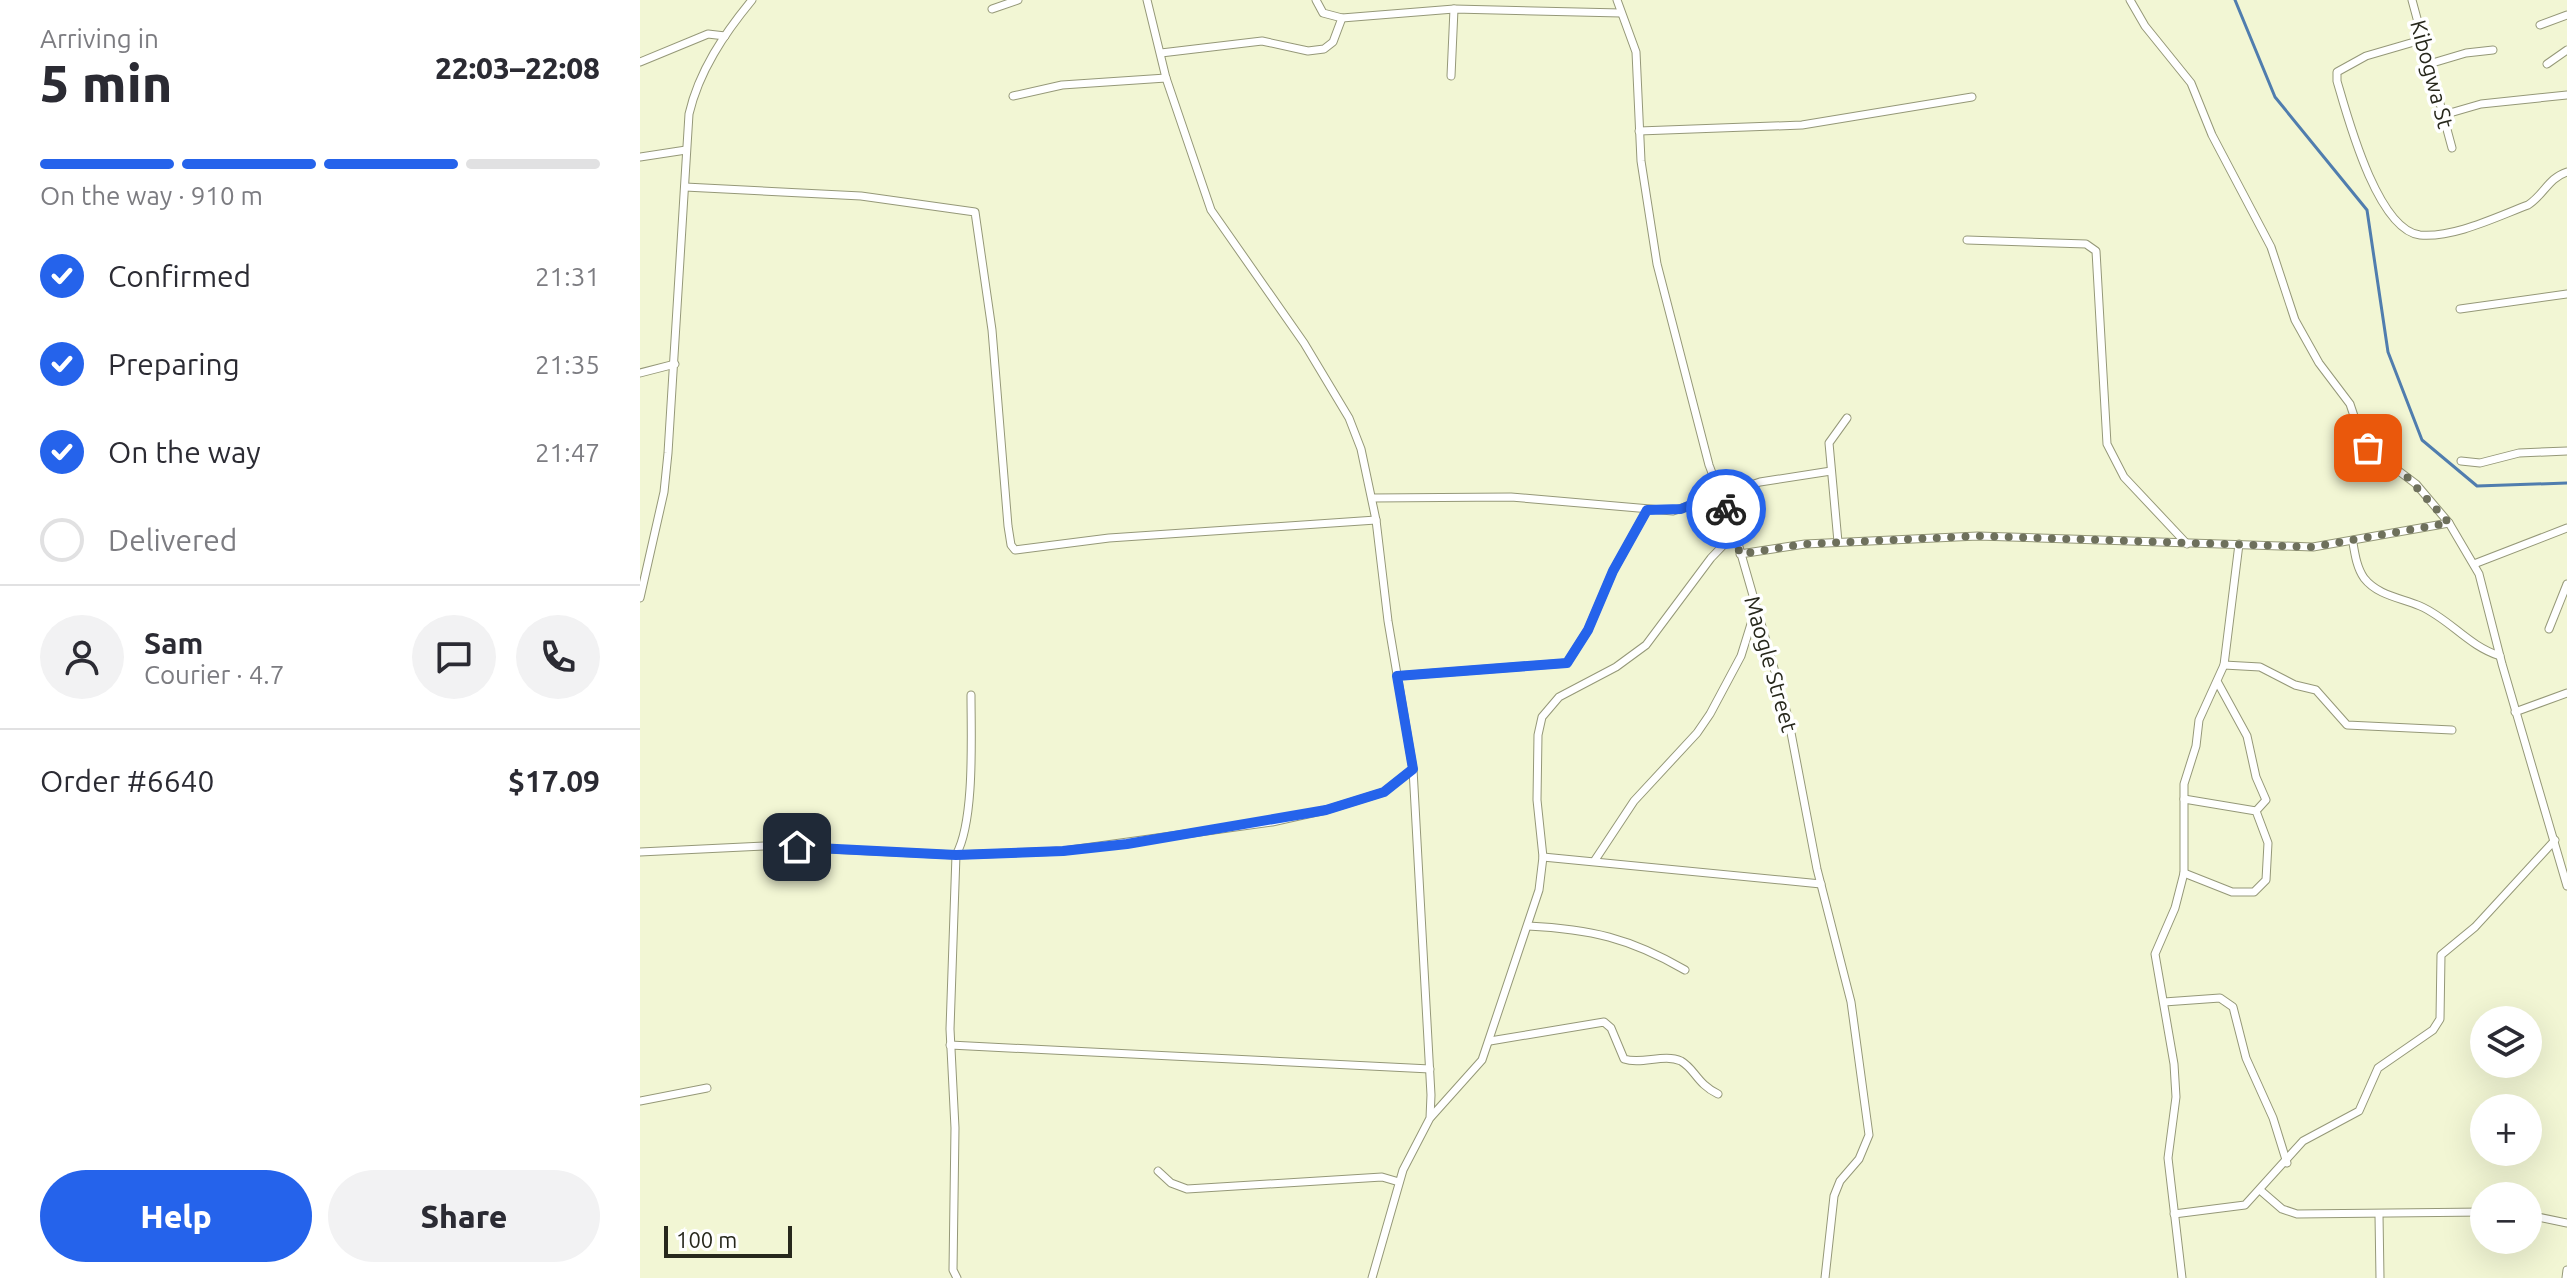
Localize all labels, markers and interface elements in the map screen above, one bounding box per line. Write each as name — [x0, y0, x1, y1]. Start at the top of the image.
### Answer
street label: Kibogwa St — [2406, 17, 2459, 131]
text: Arriving in — [40, 24, 159, 53]
text: 22:03–22:08 — [435, 51, 600, 85]
text: 5 min — [40, 54, 172, 112]
text: On the way · 910 m — [40, 181, 263, 210]
icon: check — [40, 254, 84, 298]
text: Confirmed — [108, 259, 251, 293]
text: 21:31 — [535, 262, 600, 291]
icon: check — [40, 342, 84, 386]
text: Preparing — [108, 347, 240, 381]
text: 21:35 — [535, 350, 600, 379]
pin — [2334, 414, 2402, 482]
icon: bag — [2346, 426, 2390, 470]
icon: check — [40, 430, 84, 474]
text: On the way — [108, 435, 261, 469]
text: 21:47 — [535, 438, 600, 467]
courier — [1686, 469, 1766, 549]
icon: bike — [1704, 487, 1748, 531]
text: Delivered — [108, 523, 237, 557]
street label: Maogle Street — [1740, 593, 1803, 735]
button: person — [40, 615, 124, 699]
button: chat — [412, 615, 496, 699]
button: phone — [516, 615, 600, 699]
text: Sam — [144, 626, 203, 660]
text: Courier · 4.7 — [144, 660, 284, 689]
text: Order #6640 — [40, 764, 214, 798]
text: $17.09 — [508, 764, 600, 798]
pin — [763, 813, 831, 881]
icon: home — [775, 825, 819, 869]
map controls — [2470, 1006, 2542, 1254]
button: layers — [2470, 1006, 2542, 1078]
button: + — [2470, 1094, 2542, 1166]
button: Help — [40, 1170, 312, 1262]
button: Share — [328, 1170, 600, 1262]
button: − — [2470, 1182, 2542, 1254]
scale bar — [664, 1222, 792, 1258]
text: 100 m — [676, 1227, 737, 1252]

